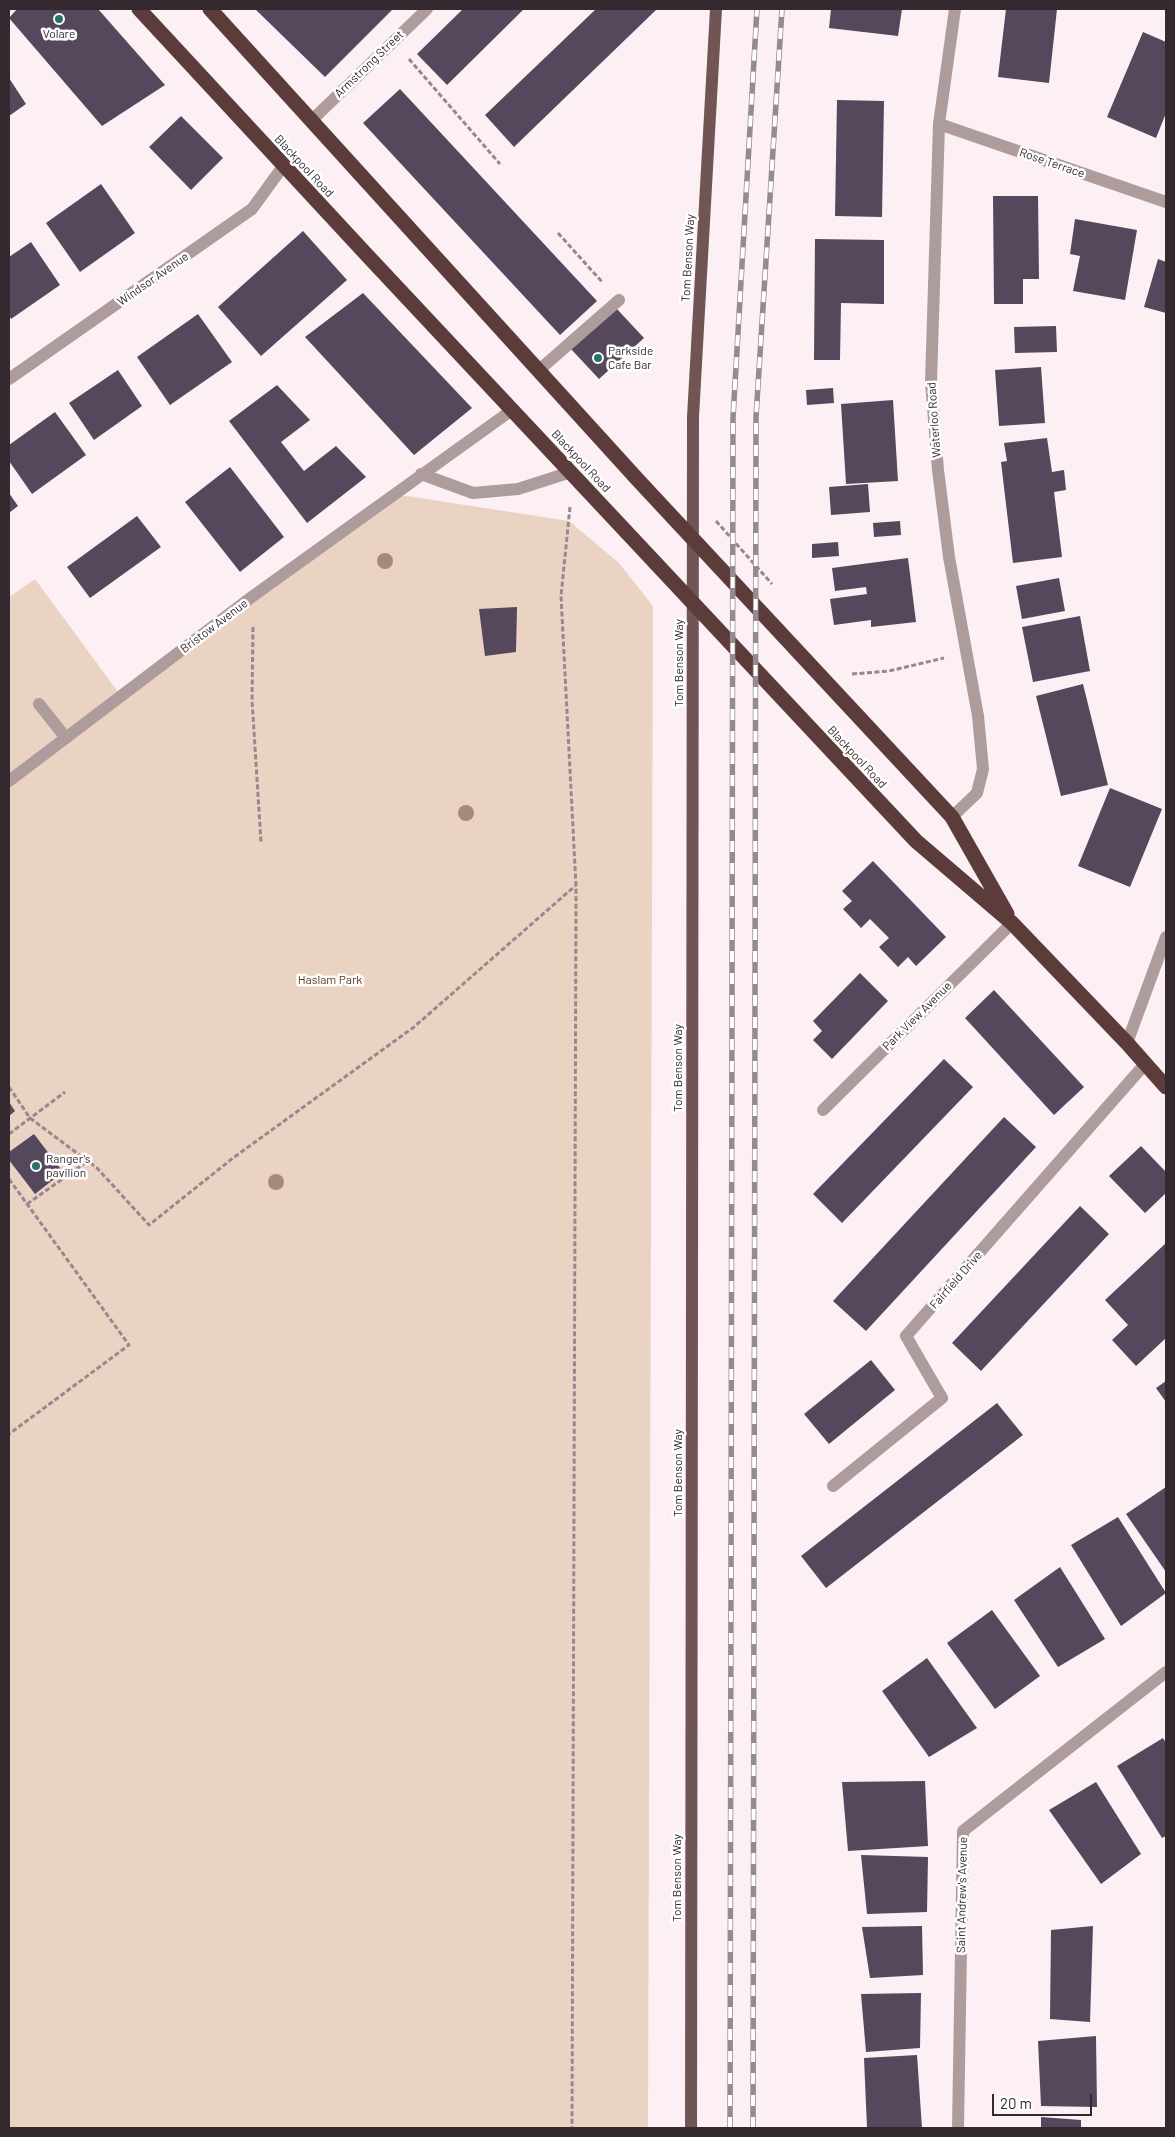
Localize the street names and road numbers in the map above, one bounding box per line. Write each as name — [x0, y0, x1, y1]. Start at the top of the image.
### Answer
street label: Armstrong Street — [331, 27, 407, 101]
street label: Blackpool Road — [271, 132, 337, 200]
street label: Rose Terrace — [1017, 145, 1087, 181]
street label: Tom Benson Way — [679, 214, 697, 302]
street label: Windsor Avenue — [115, 249, 191, 309]
street label: Waterloo Road — [924, 382, 944, 458]
street label: Blackpool Road — [548, 427, 614, 495]
street label: Bristow Avenue — [178, 596, 250, 656]
street label: Tom Benson Way — [672, 619, 686, 707]
street label: Blackpool Road — [824, 723, 890, 791]
street label: Park View Avenue — [880, 979, 954, 1053]
street label: Tom Benson Way — [671, 1024, 685, 1112]
street label: Fairfield Drive — [927, 1248, 985, 1312]
street label: Tom Benson Way — [671, 1429, 685, 1517]
street label: Tom Benson Way — [670, 1834, 684, 1922]
street label: Saint Andrew's Avenue — [954, 1837, 970, 1953]

